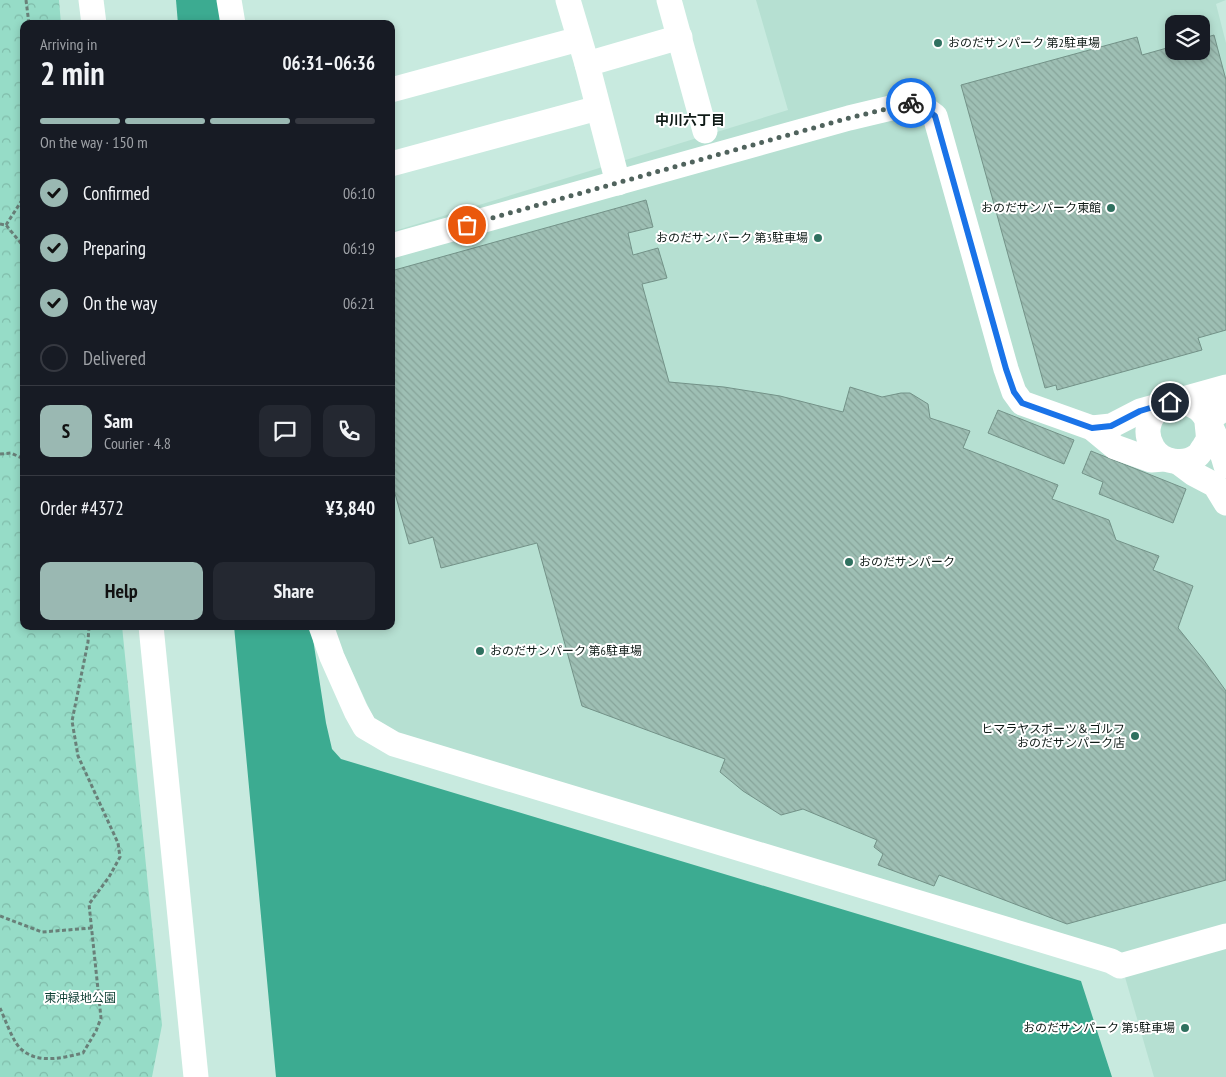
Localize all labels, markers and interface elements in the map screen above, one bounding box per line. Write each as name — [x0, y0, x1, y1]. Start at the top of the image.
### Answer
map controls — [1165, 15, 1210, 60]
button: layers — [1165, 15, 1210, 60]
text: Arriving in — [40, 34, 97, 54]
place label: おのだサンパーク 第2駐車場 — [948, 35, 1100, 50]
marker: おのだサンパーク 第2駐車場 — [932, 37, 944, 49]
text: 06:31–06:36 — [282, 51, 375, 75]
text: 2 min — [40, 52, 105, 94]
courier — [886, 78, 936, 128]
icon: bike — [897, 89, 925, 117]
district label: 中川六丁目 — [655, 111, 725, 129]
text: On the way · 150 m — [40, 132, 148, 152]
icon: check — [40, 179, 68, 207]
text: Confirmed — [83, 181, 150, 205]
text: 06:10 — [343, 183, 375, 203]
place label: おのだサンパーク東館 — [981, 200, 1101, 215]
marker: おのだサンパーク東館 — [1105, 202, 1117, 214]
pin — [446, 204, 488, 246]
icon: bag — [453, 211, 481, 239]
place label: おのだサンパーク 第3駐車場 — [656, 230, 808, 245]
marker: おのだサンパーク 第3駐車場 — [812, 232, 824, 244]
icon: check — [40, 234, 68, 262]
text: Preparing — [83, 236, 146, 260]
text: 06:19 — [343, 238, 375, 258]
icon: check — [40, 289, 68, 317]
text: On the way — [83, 291, 157, 315]
text: 06:21 — [343, 293, 375, 313]
text: Delivered — [83, 346, 146, 370]
pin — [1149, 381, 1191, 423]
icon: home — [1156, 388, 1184, 416]
button: chat — [259, 405, 311, 457]
button: phone — [323, 405, 375, 457]
text: Sam — [104, 409, 133, 433]
text: S — [62, 419, 70, 443]
text: Courier · 4.8 — [104, 433, 171, 453]
text: Order #4372 — [40, 496, 124, 520]
text: ¥3,840 — [325, 496, 375, 520]
place label: おのだサンパーク — [859, 554, 955, 569]
marker: おのだサンパーク — [843, 556, 855, 568]
button: Help — [40, 562, 203, 620]
button: Share — [213, 562, 375, 620]
place label: おのだサンパーク 第6駐車場 — [490, 643, 642, 658]
marker: おのだサンパーク 第6駐車場 — [474, 645, 486, 657]
place label: ヒマラヤスポーツ＆ゴルフ おのだサンパーク店 — [981, 721, 1125, 750]
marker: ヒマラヤスポーツ＆ゴルフ おのだサンパーク店 — [1129, 730, 1141, 742]
park label: 東沖緑地公園 — [44, 990, 116, 1005]
place label: おのだサンパーク 第5駐車場 — [1023, 1020, 1175, 1035]
marker: おのだサンパーク 第5駐車場 — [1179, 1022, 1191, 1034]

